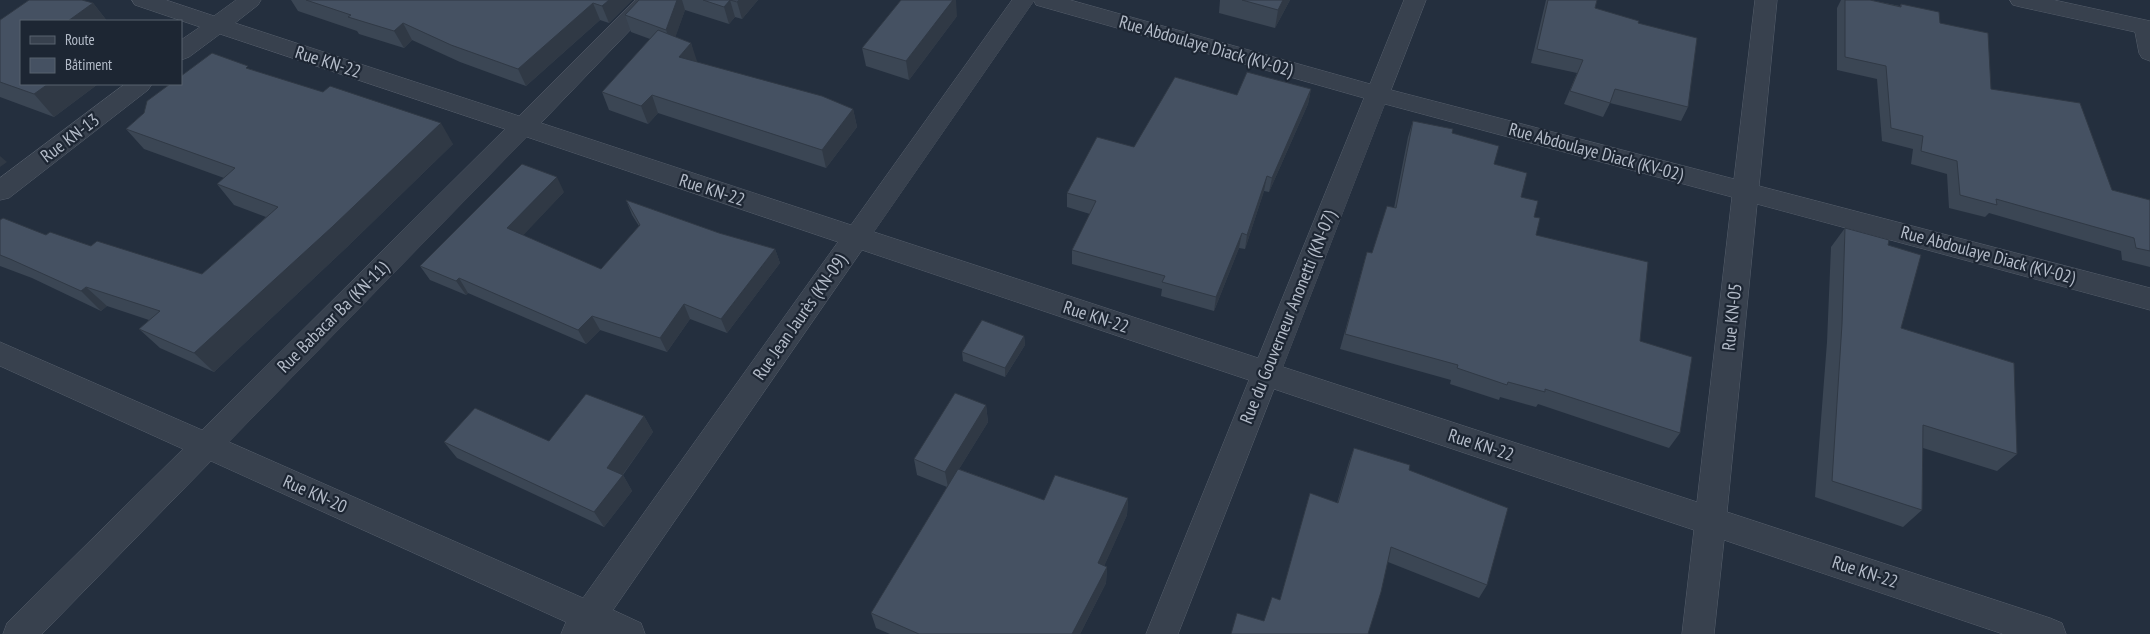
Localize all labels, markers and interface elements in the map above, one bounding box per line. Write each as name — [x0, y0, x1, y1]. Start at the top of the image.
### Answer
street label: Rue Abdoulaye Diack (KV-02) — [1117, 10, 1296, 82]
legend — [20, 20, 182, 85]
text: Route — [65, 30, 95, 49]
street label: Rue KN-22 — [292, 40, 364, 83]
text: Bâtiment — [65, 55, 112, 74]
street label: Rue KN-13 — [36, 108, 104, 167]
street label: Rue Abdoulaye Diack (KV-02) — [1506, 117, 1687, 186]
street label: Rue KN-22 — [676, 168, 748, 211]
street label: Rue du Gouverneur Anonetti (KN-07) — [1234, 206, 1341, 427]
street label: Rue Abdoulaye Diack (KV-02) — [1898, 220, 2079, 289]
street label: Rue Jean Jaurès (KN-09) — [748, 249, 852, 384]
street label: Rue Babacar Ba (KN-11) — [272, 255, 394, 377]
street label: Rue KN-05 — [1717, 282, 1746, 352]
street label: Rue KN-22 — [1060, 295, 1132, 338]
street label: Rue KN-22 — [1445, 423, 1517, 466]
street label: Rue KN-20 — [280, 469, 351, 518]
street label: Rue KN-22 — [1829, 550, 1901, 593]

